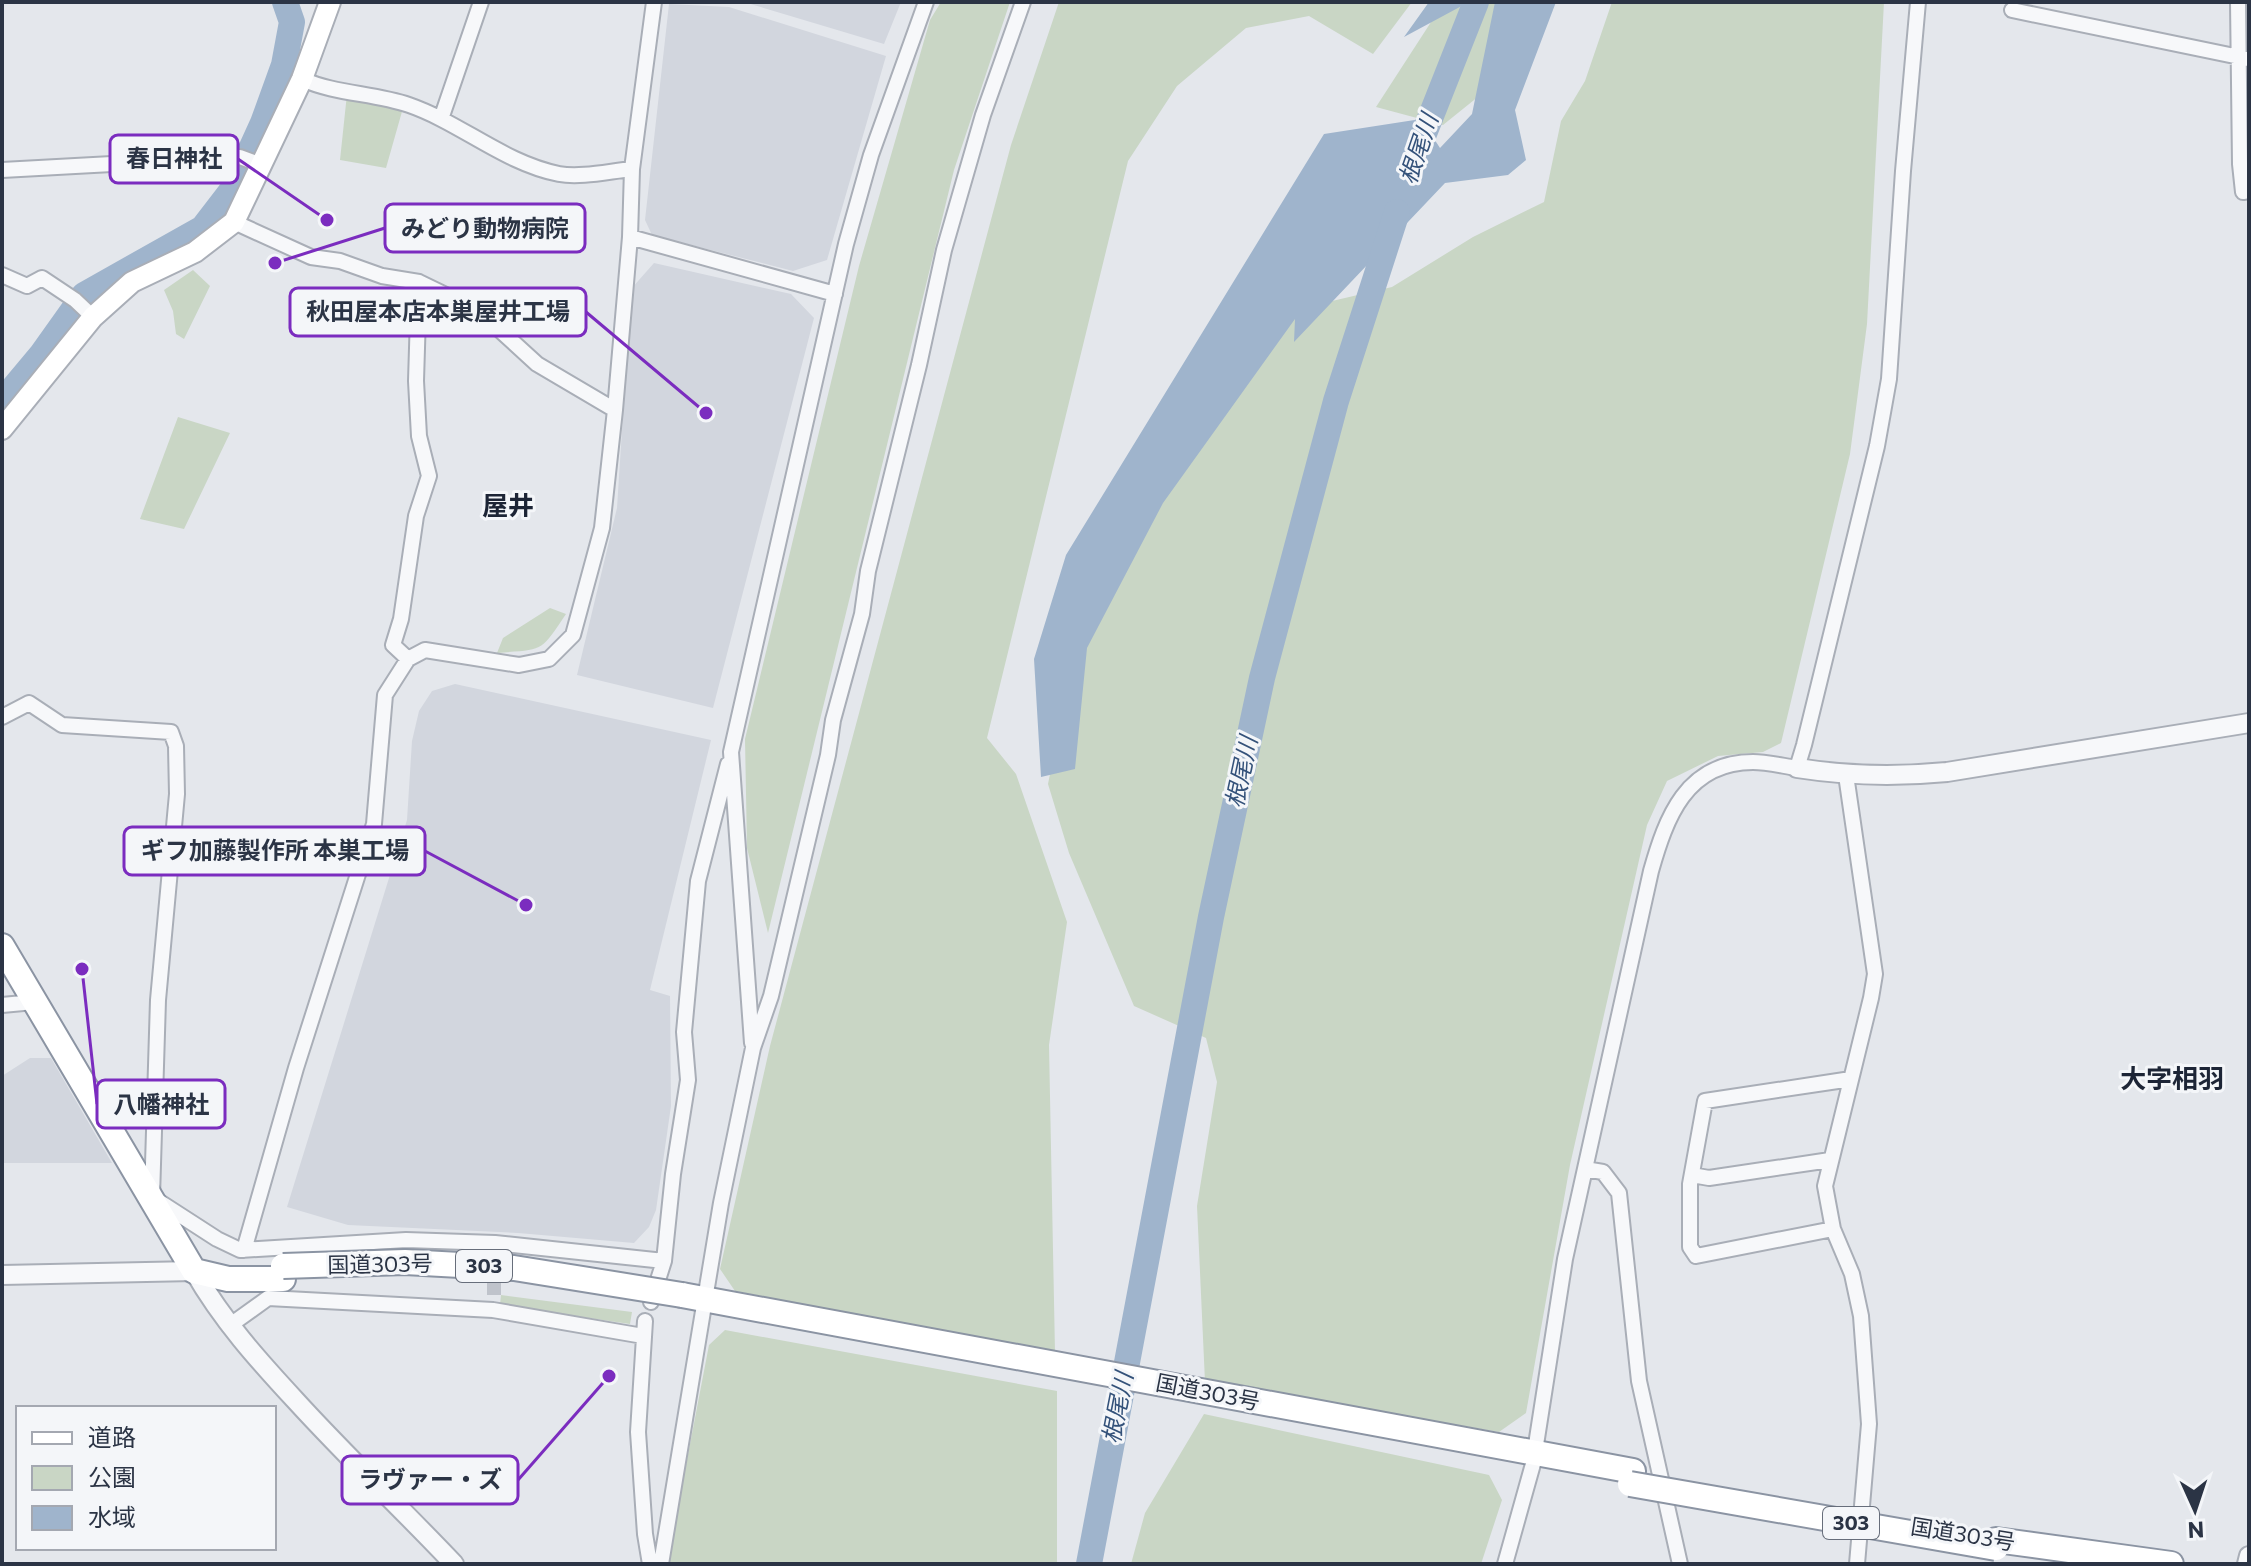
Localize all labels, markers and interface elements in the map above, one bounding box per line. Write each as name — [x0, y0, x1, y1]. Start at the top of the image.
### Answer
water label: 根尾川 — [1392, 107, 1444, 187]
callout: 春日神社 — [110, 135, 238, 183]
text: 春日神社 — [126, 143, 222, 172]
callout: みどり動物病院 — [385, 204, 585, 252]
text: みどり動物病院 — [401, 213, 569, 242]
callout: 秋田屋本店本巣屋井工場 — [290, 288, 586, 336]
text: 秋田屋本店本巣屋井工場 — [306, 296, 570, 325]
district label: 屋井 — [482, 489, 534, 520]
water label: 根尾川 — [1219, 731, 1263, 810]
callout: ギフ加藤製作所 本巣工場 — [124, 827, 425, 875]
text: ギフ加藤製作所 本巣工場 — [141, 835, 409, 864]
district label: 大字相羽 — [2120, 1062, 2224, 1093]
callout: 八幡神社 — [97, 1080, 225, 1128]
text: 八幡神社 — [113, 1089, 209, 1118]
street label: 国道303号 — [327, 1249, 433, 1278]
road number: 303 — [456, 1250, 512, 1282]
water label: 根尾川 — [1095, 1367, 1138, 1446]
street label: 国道303号 — [1154, 1368, 1262, 1415]
legend — [16, 1406, 276, 1550]
text: 道路 — [88, 1422, 136, 1451]
callout: ラヴァー・ズ — [342, 1456, 518, 1504]
text: 公園 — [88, 1462, 136, 1491]
text: ラヴァー・ズ — [358, 1464, 502, 1493]
north arrow — [2155, 1470, 2235, 1550]
text: 水域 — [88, 1502, 136, 1531]
road number: 303 — [1823, 1507, 1879, 1539]
street label: 国道303号 — [1909, 1512, 2017, 1555]
text: N — [2187, 1517, 2205, 1544]

